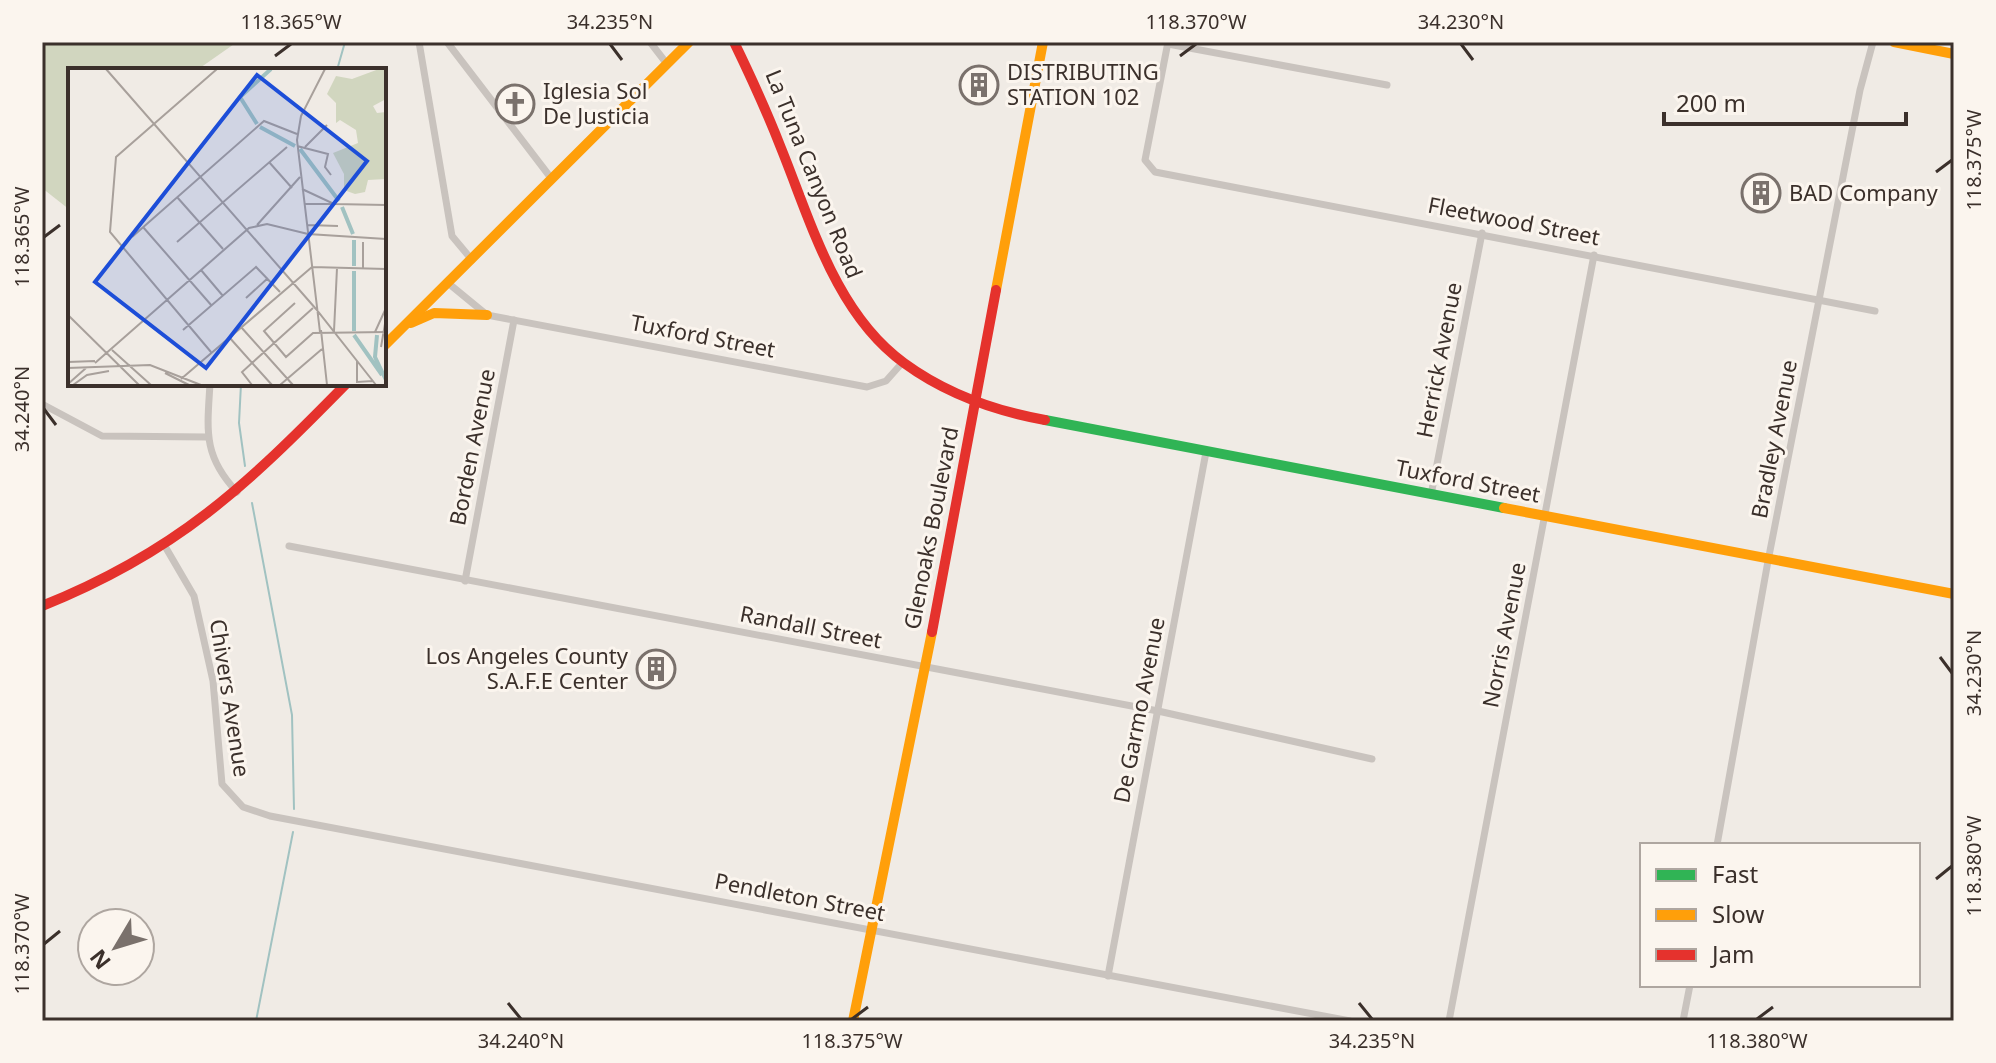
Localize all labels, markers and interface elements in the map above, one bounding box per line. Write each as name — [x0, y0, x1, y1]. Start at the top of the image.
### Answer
text: 118.365°W — [240, 8, 342, 35]
text: 34.235°N — [567, 8, 653, 35]
text: 118.370°W — [1145, 8, 1247, 35]
text: 34.230°N — [1418, 8, 1504, 35]
place label: DISTRIBUTING STATION 102 — [1007, 56, 1159, 111]
building icon: DISTRIBUTING STATION 102 — [958, 64, 1000, 106]
street label: La Tuna Canyon Road — [759, 65, 871, 282]
inset map — [68, 68, 386, 386]
place label: Iglesia Sol De Justicia — [543, 75, 650, 130]
scale bar — [1664, 76, 1906, 126]
church icon: Iglesia Sol De Justicia — [494, 83, 536, 125]
text: 200 m — [1676, 86, 1746, 119]
text: 118.375°W — [1960, 109, 1987, 211]
building icon: BAD Company — [1740, 172, 1782, 214]
place label: BAD Company — [1789, 177, 1938, 207]
text: 118.365°W — [8, 186, 35, 288]
street label: Fleetwood Street — [1426, 189, 1603, 251]
street label: Herrick Avenue — [1408, 279, 1468, 440]
street label: Tuxford Street — [628, 306, 778, 364]
street label: Bradley Avenue — [1743, 357, 1803, 521]
text: 34.240°N — [8, 366, 35, 452]
street label: Borden Avenue — [441, 366, 501, 528]
street label: Glenoaks Boulevard — [896, 424, 964, 632]
street label: Tuxford Street — [1393, 451, 1543, 509]
street label: Norris Avenue — [1474, 560, 1532, 710]
street label: Randall Street — [738, 598, 885, 654]
street label: De Garmo Avenue — [1105, 614, 1171, 805]
street label: Chivers Avenue — [204, 617, 258, 779]
text: 34.230°N — [1960, 630, 1987, 716]
place label: Los Angeles County S.A.F.E Center — [425, 640, 629, 695]
building icon: Los Angeles County S.A.F.E Center — [635, 648, 677, 690]
text: 118.380°W — [1960, 815, 1987, 917]
legend — [1640, 843, 1920, 987]
text: Fast — [1712, 857, 1758, 890]
street label: Pendleton Street — [712, 865, 888, 927]
text: 118.370°W — [8, 893, 35, 995]
text: Slow — [1712, 897, 1764, 930]
north arrow — [76, 907, 156, 987]
text: Jam — [1710, 937, 1754, 970]
text: N — [82, 944, 117, 976]
text: 34.240°N — [478, 1027, 564, 1054]
text: 118.375°W — [801, 1027, 903, 1054]
text: 34.235°N — [1329, 1027, 1415, 1054]
text: 118.380°W — [1706, 1027, 1808, 1054]

